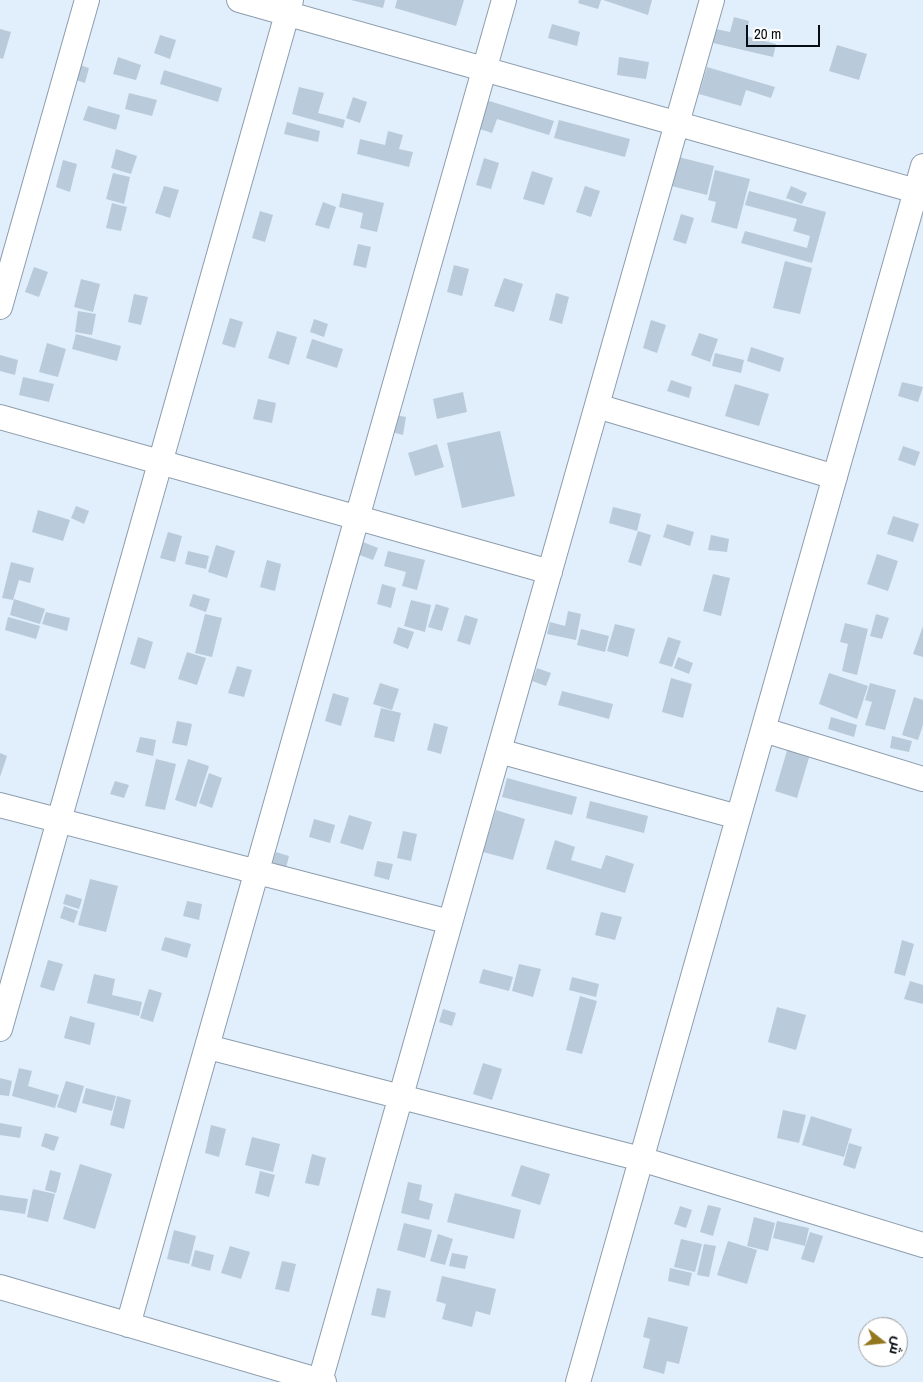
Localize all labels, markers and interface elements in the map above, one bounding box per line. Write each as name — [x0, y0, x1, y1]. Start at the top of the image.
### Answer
scale bar — [748, 15, 822, 47]
text: 20 m — [754, 23, 781, 44]
north arrow — [858, 1317, 908, 1367]
text: ش — [885, 1335, 908, 1357]

